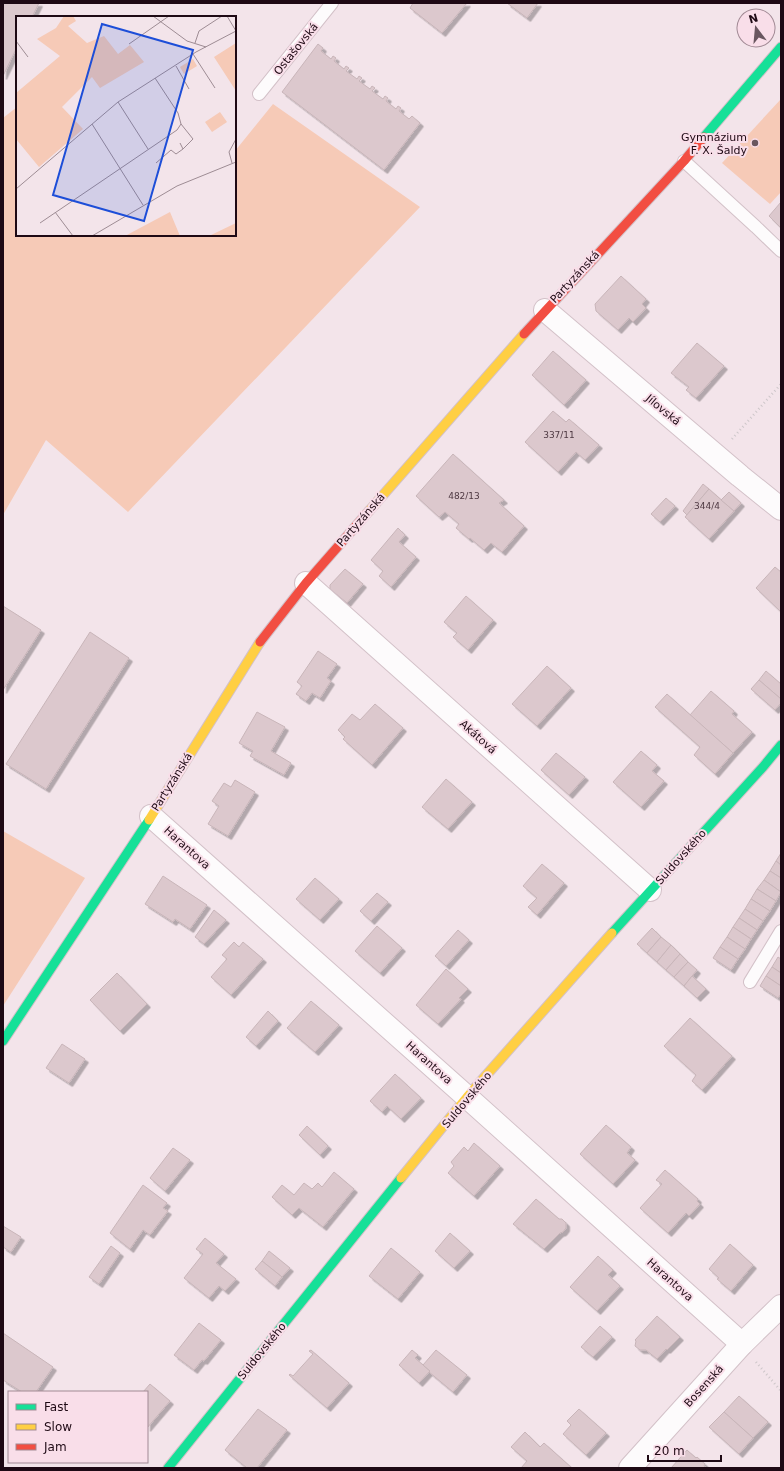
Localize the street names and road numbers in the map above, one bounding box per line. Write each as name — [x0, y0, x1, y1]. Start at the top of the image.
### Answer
street label: Ostašovská — [271, 20, 321, 78]
street label: Partyzánská — [548, 248, 602, 306]
street label: Jílovská — [642, 391, 683, 428]
street label: Partyzánská — [334, 491, 388, 549]
street label: Akátová — [457, 717, 499, 757]
street label: Partyzánská — [149, 750, 195, 814]
street label: Harantova — [161, 824, 213, 872]
street label: Suldovského — [653, 827, 709, 887]
street label: Harantova — [403, 1039, 455, 1087]
street label: Suldovského — [440, 1069, 494, 1131]
street label: Harantova — [644, 1256, 696, 1304]
street label: Suldovského — [235, 1320, 289, 1382]
street label: Bosenská — [682, 1362, 726, 1410]

